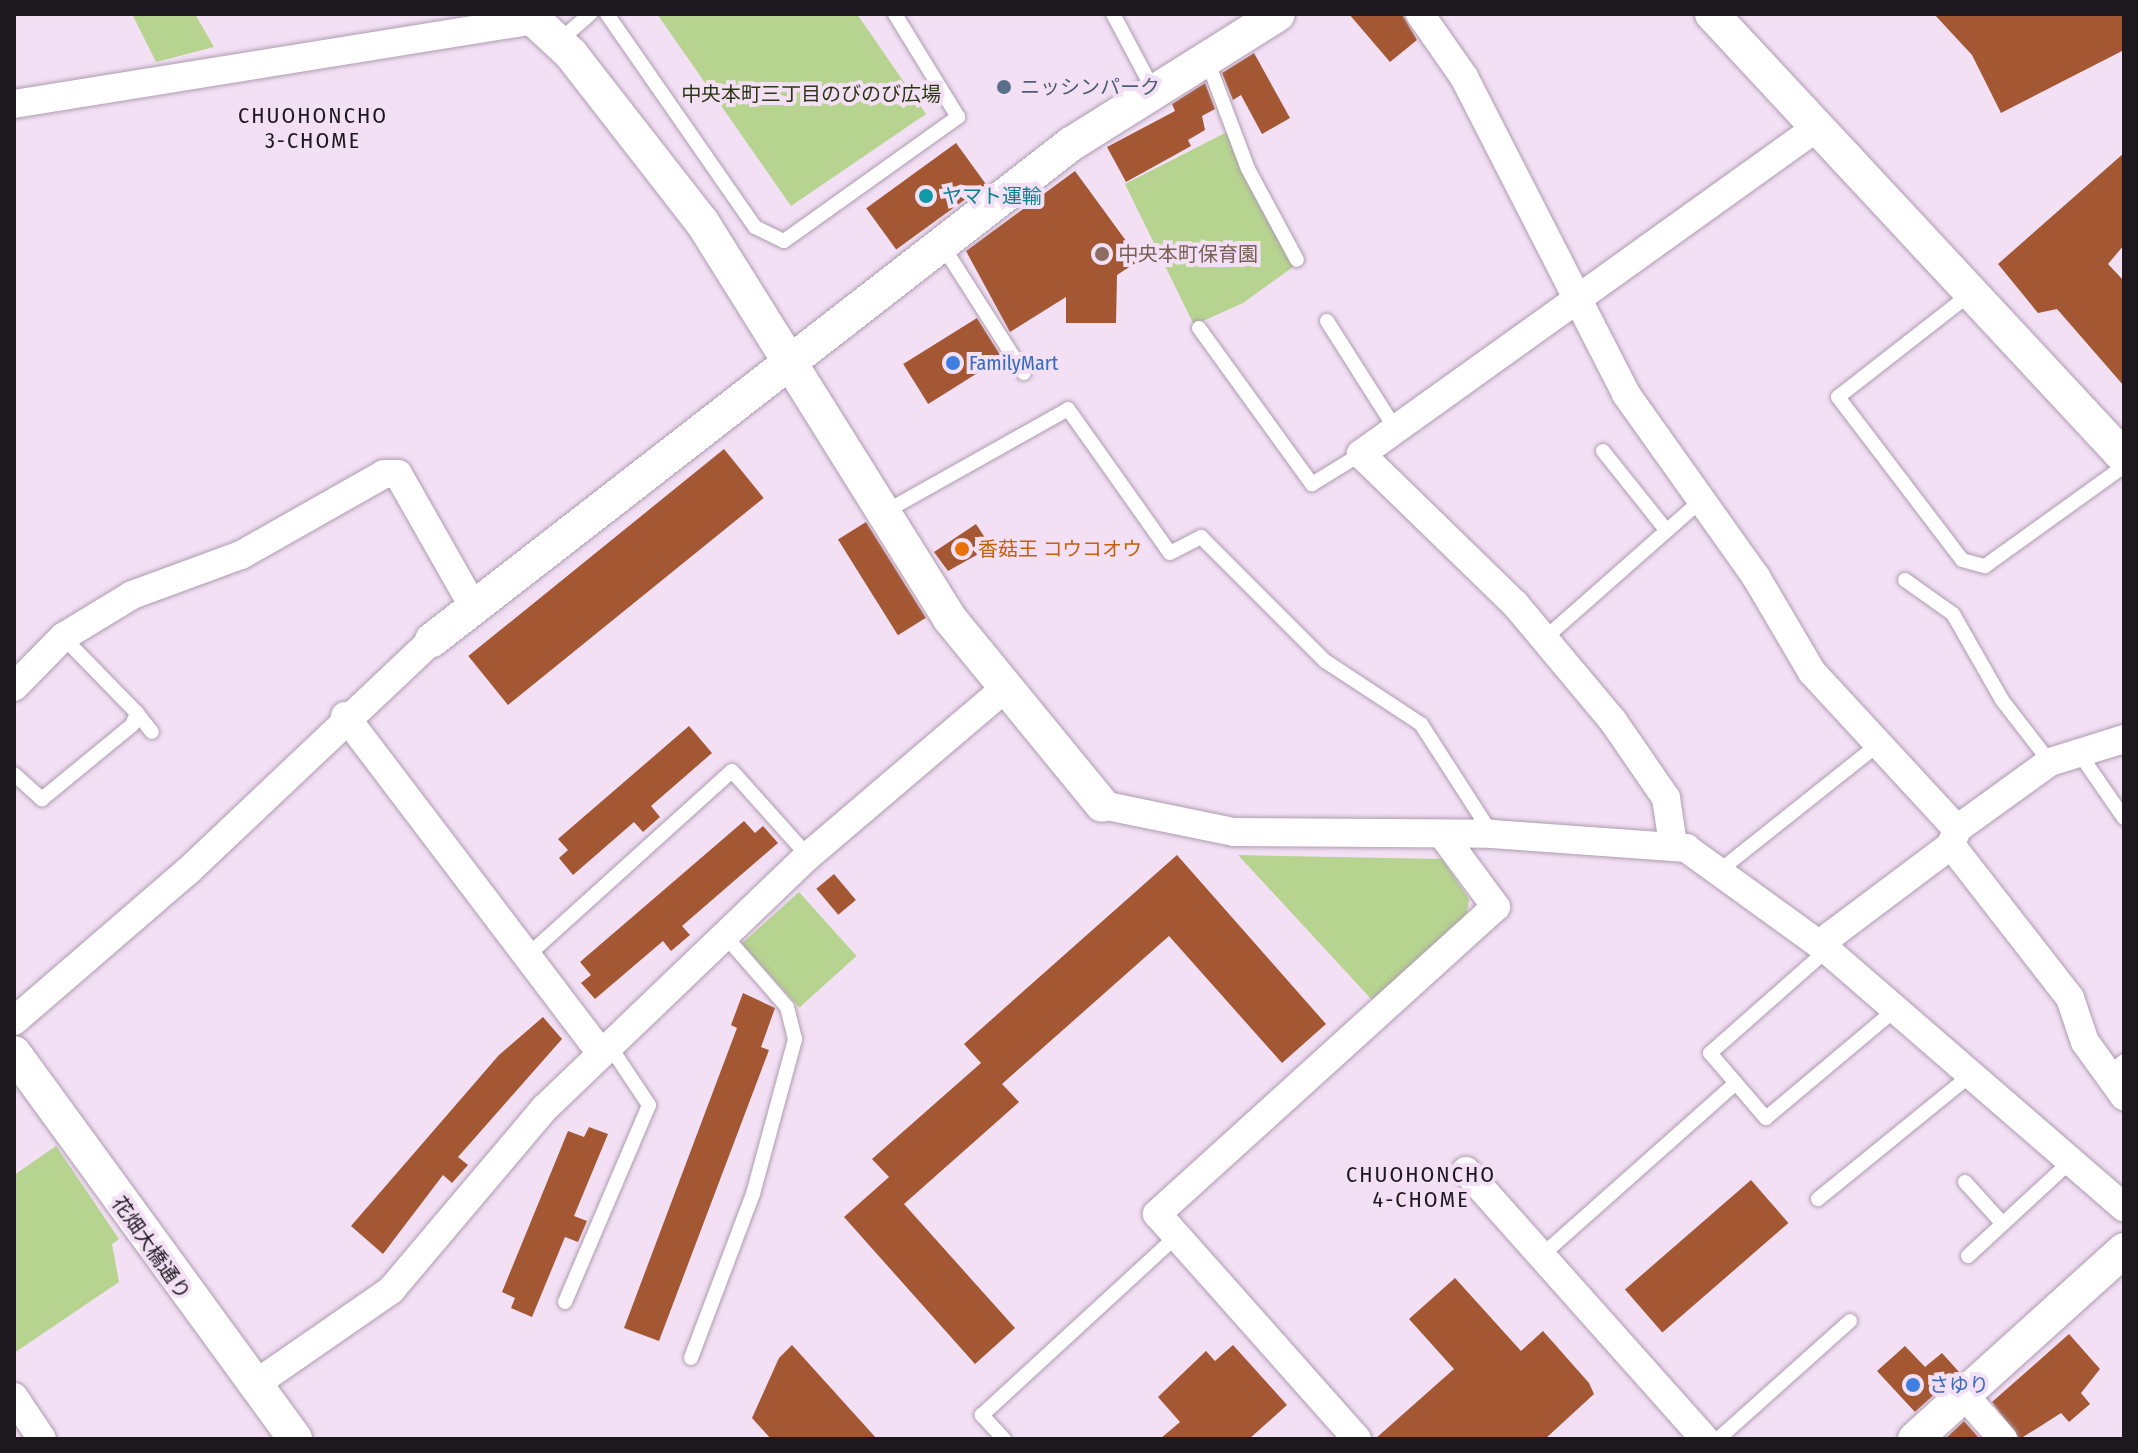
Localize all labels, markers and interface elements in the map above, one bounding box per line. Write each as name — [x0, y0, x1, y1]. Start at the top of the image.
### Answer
place label: ニッシンパーク — [1020, 75, 1160, 99]
marker: ニッシンパーク — [995, 78, 1013, 96]
park label: 中央本町三丁目のびのび広場 — [681, 82, 941, 106]
district label: CHUOHONCHO 3-CHOME — [238, 102, 388, 154]
place label: ヤマト運輸 — [942, 184, 1042, 208]
marker: ヤマト運輸 — [917, 187, 935, 205]
place label: 中央本町保育園 — [1118, 242, 1258, 266]
marker: 中央本町保育園 — [1093, 245, 1111, 263]
place label: FamilyMart — [969, 351, 1058, 375]
marker: FamilyMart — [944, 354, 962, 372]
place label: 香菇王 コウコオウ — [978, 537, 1143, 561]
marker: 香菇王 コウコオウ — [953, 540, 971, 558]
district label: CHUOHONCHO 4-CHOME — [1346, 1161, 1496, 1212]
street label: 花畑大橋通り — [107, 1192, 195, 1304]
place label: さゆり — [1929, 1373, 1989, 1397]
marker: さゆり — [1904, 1376, 1922, 1394]

